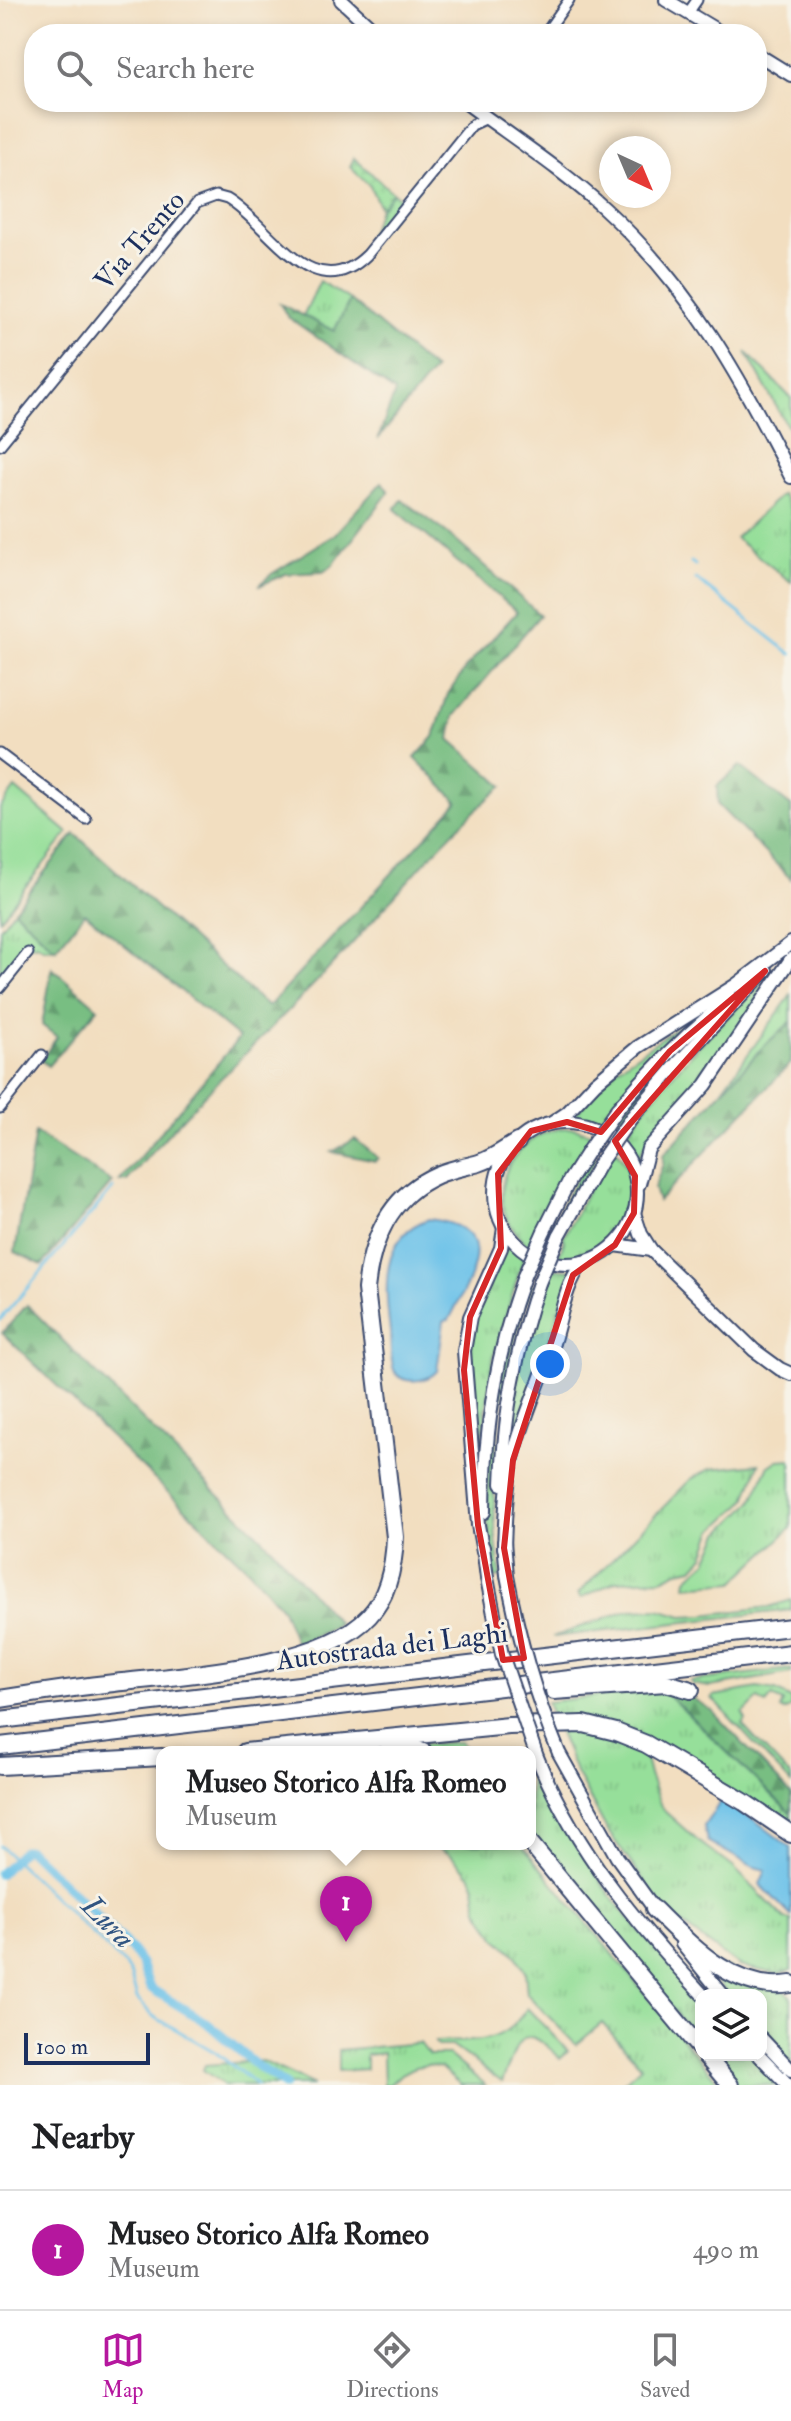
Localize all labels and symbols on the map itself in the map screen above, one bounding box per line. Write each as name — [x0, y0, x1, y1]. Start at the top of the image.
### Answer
north arrow — [599, 136, 671, 208]
street label: Via Trento — [87, 184, 193, 298]
your location — [530, 1344, 570, 1384]
street label: Autostrada dei Laghi — [273, 1615, 510, 1679]
pin: 1 — [320, 1876, 372, 1942]
water label: Lura — [73, 1887, 142, 1956]
scale bar — [24, 2029, 150, 2065]

